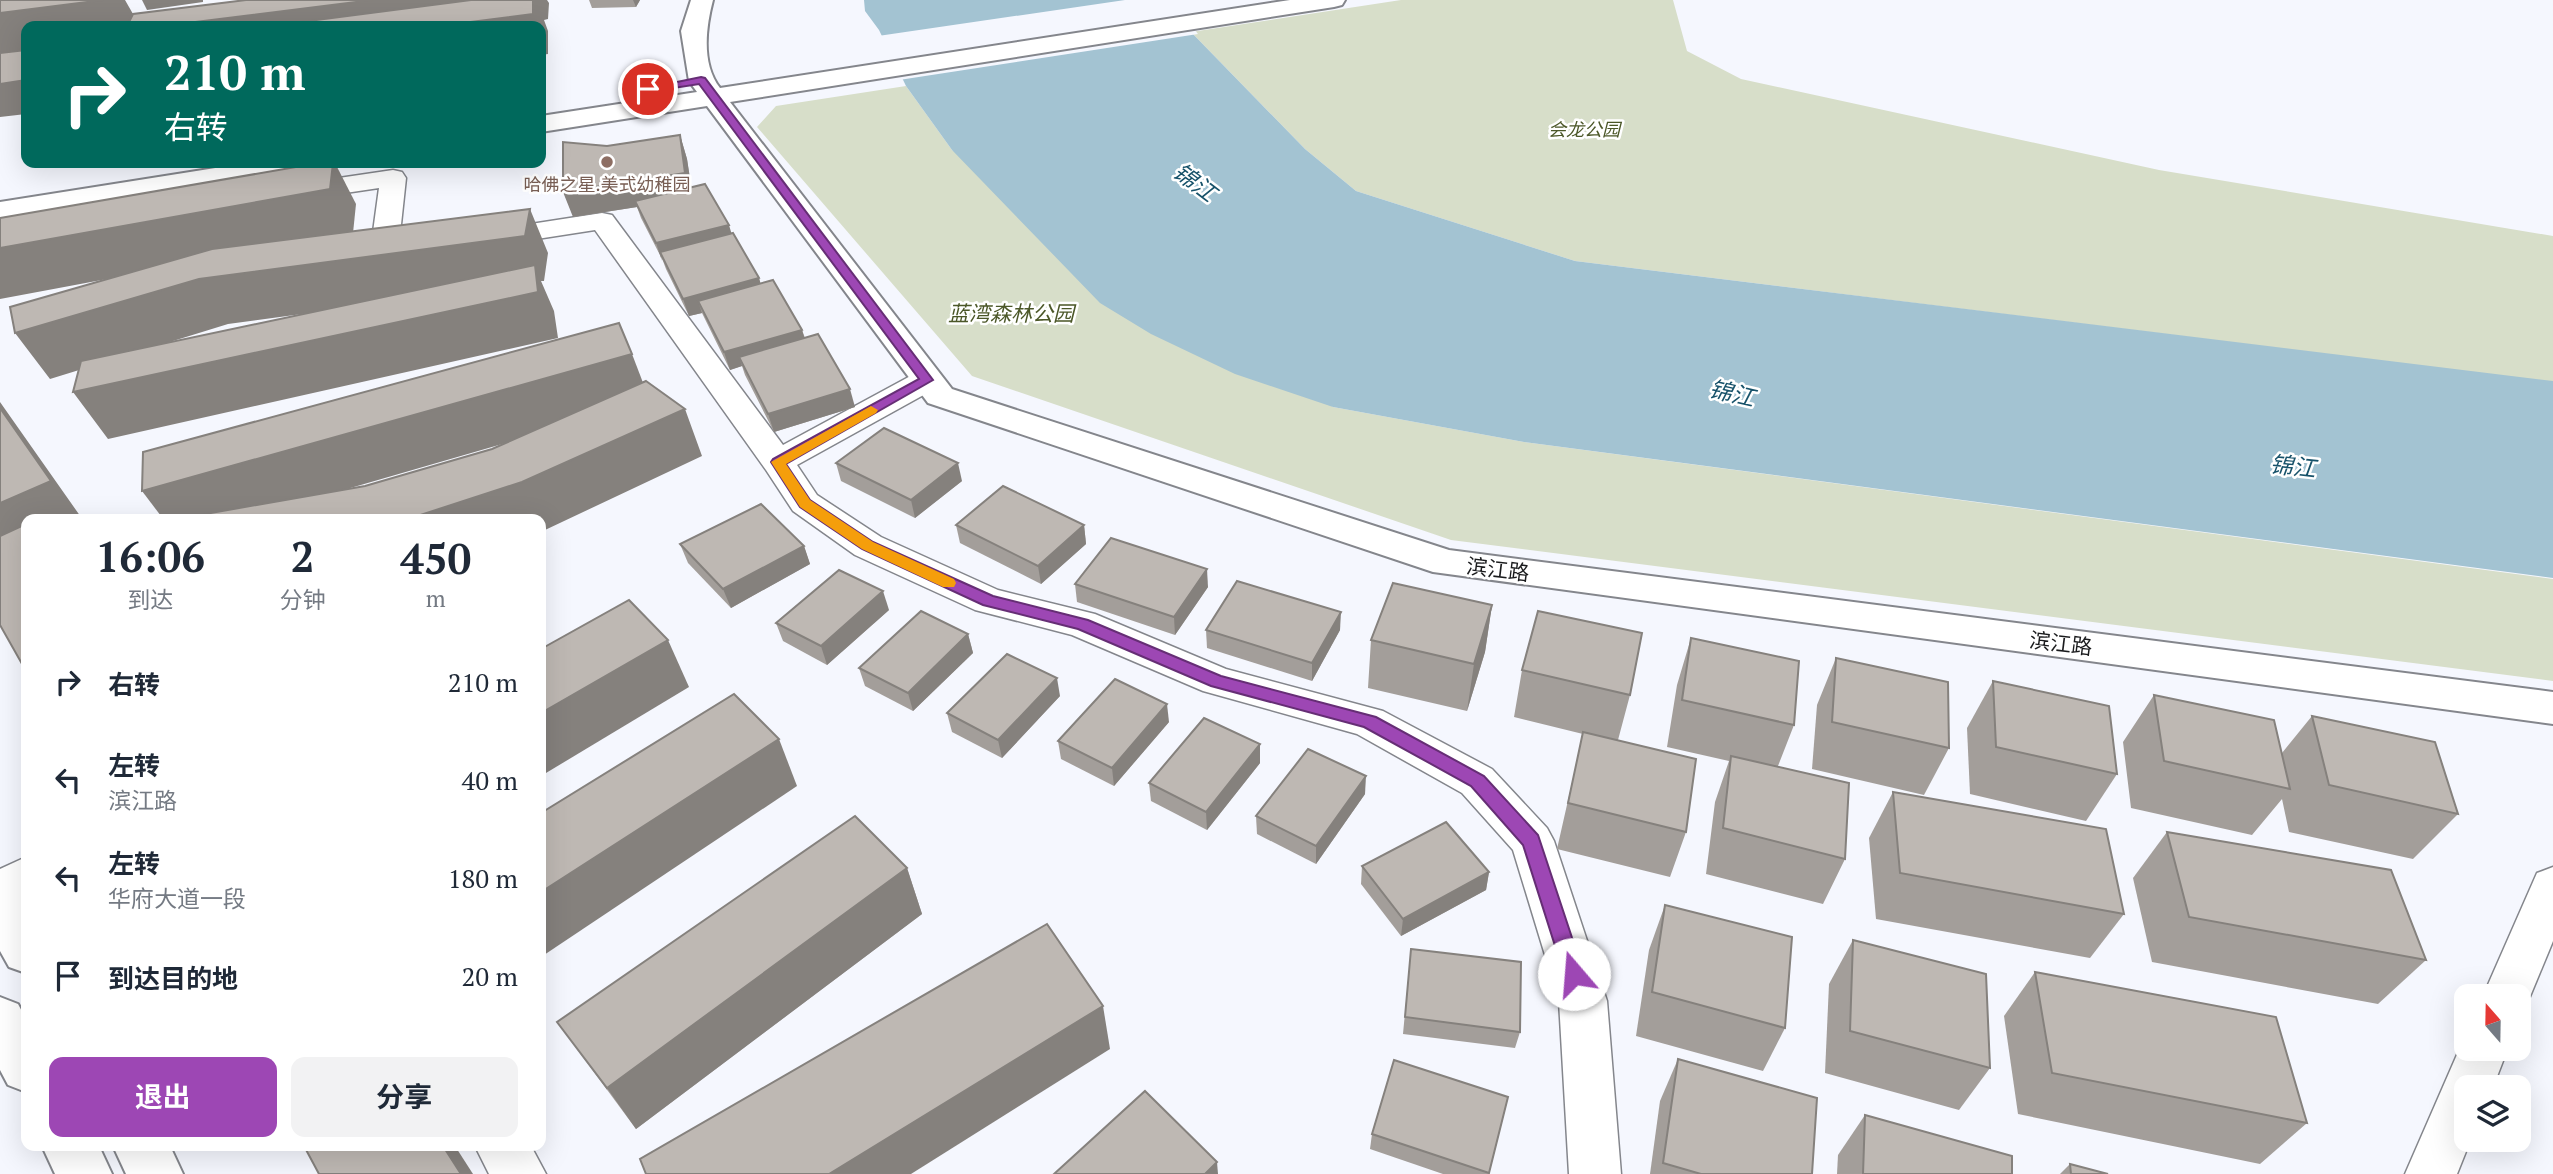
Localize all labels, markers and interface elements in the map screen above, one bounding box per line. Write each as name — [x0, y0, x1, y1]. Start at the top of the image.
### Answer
text: 210 m — [164, 39, 306, 104]
icon: right — [49, 49, 140, 140]
pin — [618, 59, 678, 119]
icon: arrive — [629, 70, 667, 108]
text: 右转 — [164, 106, 228, 148]
park label: 会龙公园 — [1548, 117, 1623, 141]
marker: 哈佛之星.美式幼稚园 — [599, 154, 615, 170]
water label: 锦江 — [1167, 156, 1225, 210]
place label: 哈佛之星.美式幼稚园 — [523, 172, 691, 196]
park label: 蓝湾森林公园 — [948, 299, 1077, 327]
water label: 锦江 — [1706, 373, 1761, 414]
water label: 锦江 — [2269, 448, 2320, 484]
text: 16:06 — [96, 528, 205, 584]
text: 2 — [291, 528, 314, 584]
text: 450 — [400, 530, 471, 586]
street label: 滨江路 — [1465, 551, 1531, 587]
text: m — [426, 583, 446, 614]
text: 到达 — [127, 584, 173, 615]
text: 分钟 — [280, 584, 326, 615]
street label: 滨江路 — [2028, 625, 2094, 661]
icon: right — [49, 663, 87, 701]
text: 210 m — [448, 665, 518, 699]
text: 右转 — [108, 667, 160, 701]
text: 左转 — [108, 748, 160, 782]
icon: left — [49, 761, 87, 799]
text: 40 m — [462, 763, 518, 797]
text: 滨江路 — [108, 785, 177, 816]
text: 左转 — [108, 846, 160, 880]
icon: left — [49, 859, 87, 897]
text: 180 m — [448, 861, 518, 895]
text: 华府大道一段 — [108, 883, 246, 914]
position arrow — [1537, 937, 1611, 1011]
icon: arrive — [49, 957, 87, 995]
text: 20 m — [462, 959, 518, 993]
text: 到达目的地 — [108, 961, 238, 995]
north arrow — [2454, 984, 2530, 1060]
map controls — [2454, 984, 2531, 1152]
button: 退出 — [49, 1057, 277, 1137]
button: 分享 — [291, 1057, 518, 1137]
button: layers — [2454, 1075, 2531, 1152]

